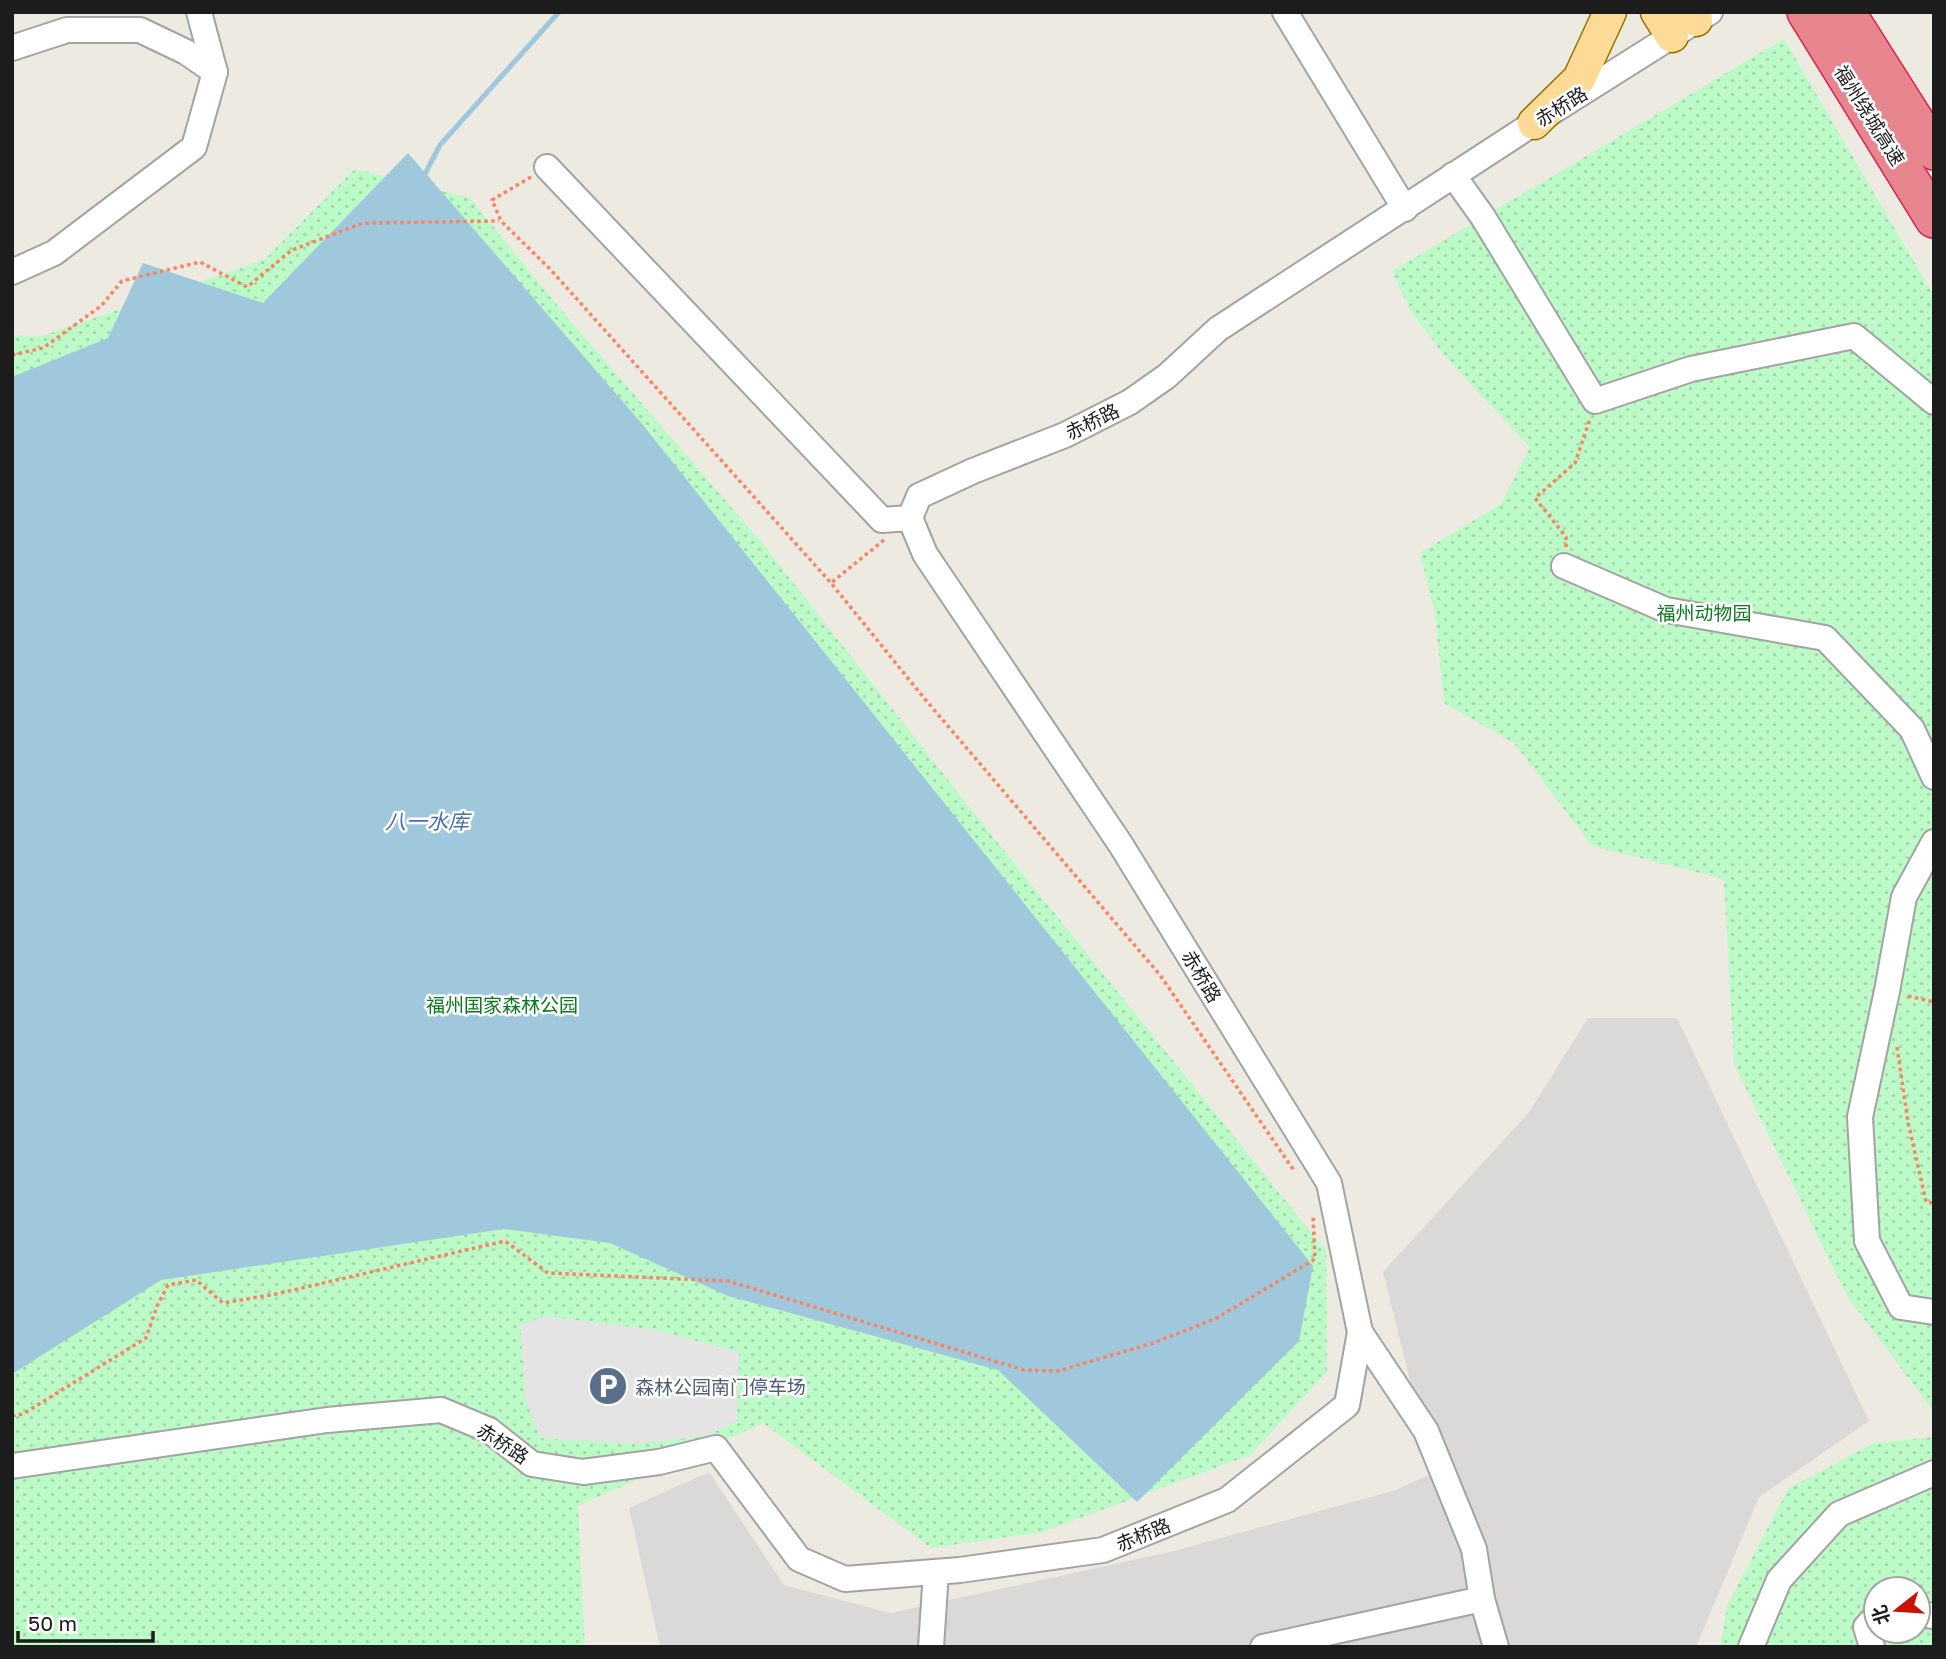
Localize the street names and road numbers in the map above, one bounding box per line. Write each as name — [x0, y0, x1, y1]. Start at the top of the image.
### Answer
street label: 福州绕城高速 — [1830, 61, 1910, 169]
street label: 赤桥路 — [1531, 81, 1591, 131]
street label: 赤桥路 — [1061, 398, 1123, 444]
street label: 赤桥路 — [1177, 946, 1227, 1006]
street label: 赤桥路 — [473, 1418, 533, 1468]
street label: 赤桥路 — [1112, 1513, 1174, 1555]

